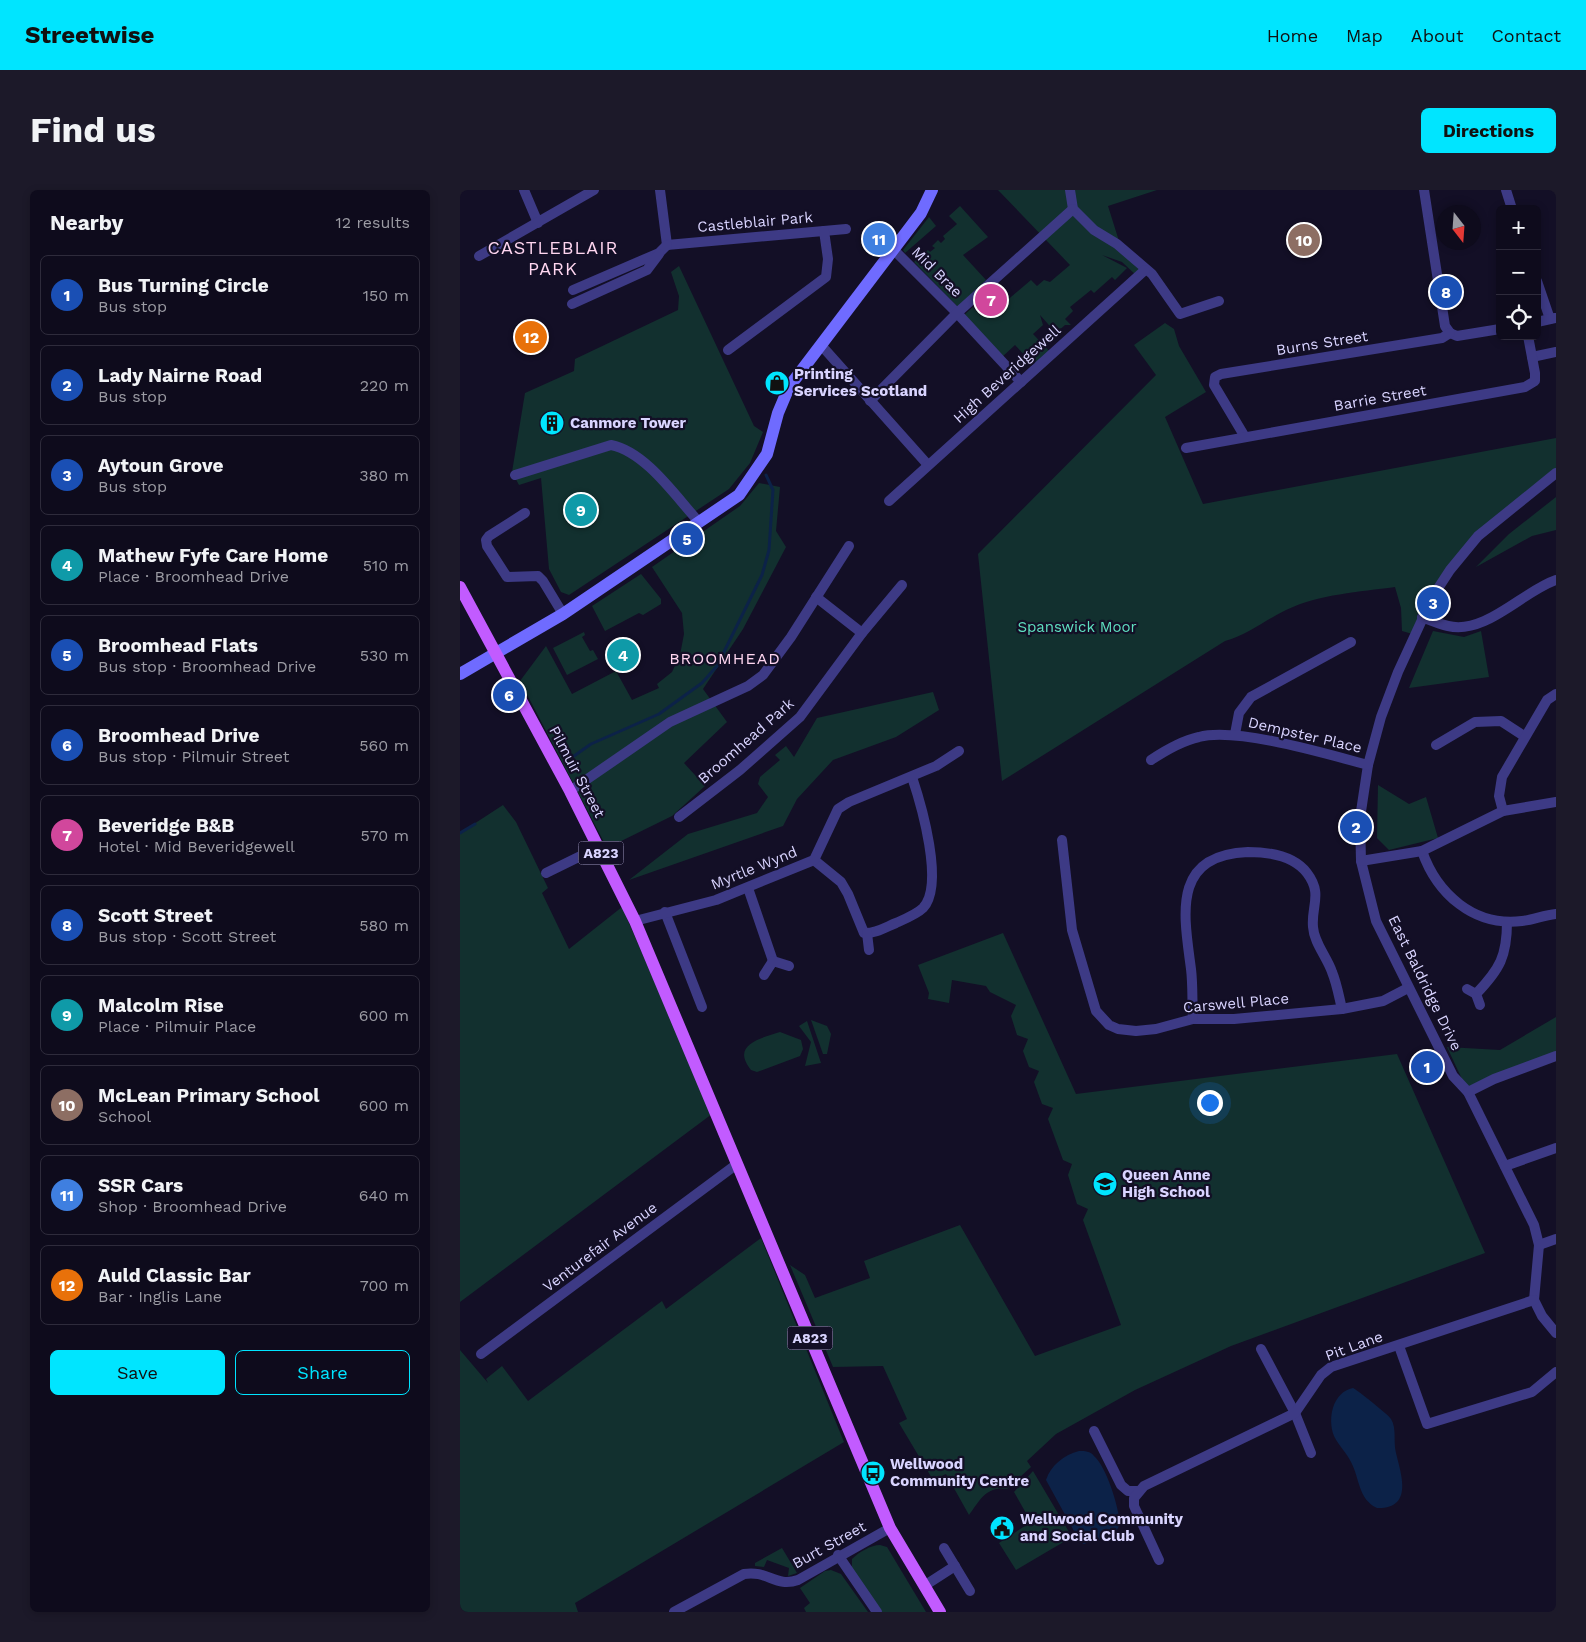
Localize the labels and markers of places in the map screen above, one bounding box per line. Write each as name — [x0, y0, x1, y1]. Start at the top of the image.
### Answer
pin: 11 — [863, 220, 895, 258]
pin: 10 — [1288, 221, 1320, 259]
pin: 8 — [1430, 273, 1462, 311]
pin: 7 — [975, 281, 1007, 319]
pin: 12 — [515, 318, 547, 356]
place label: Printing Services Scotland — [794, 365, 927, 400]
shop icon: Printing Services Scotland — [764, 370, 790, 396]
building icon: Canmore Tower — [539, 410, 565, 436]
place label: Canmore Tower — [570, 414, 687, 432]
pin: 9 — [565, 491, 597, 529]
pin: 5 — [671, 520, 703, 558]
pin: 3 — [1417, 584, 1449, 622]
pin: 4 — [607, 636, 639, 674]
pin: 6 — [493, 676, 525, 714]
pin: 2 — [1340, 808, 1372, 846]
pin: 1 — [1411, 1048, 1443, 1086]
place label: Queen Anne High School — [1122, 1166, 1211, 1201]
school or university icon: Queen Anne High School — [1092, 1171, 1118, 1197]
place label: Wellwood Community Centre — [890, 1455, 1029, 1490]
bus stop icon: Wellwood Community Centre — [860, 1460, 886, 1486]
place label: Wellwood Community and Social Club — [1020, 1510, 1183, 1545]
public building icon: Wellwood Community and Social Club — [989, 1515, 1015, 1541]

